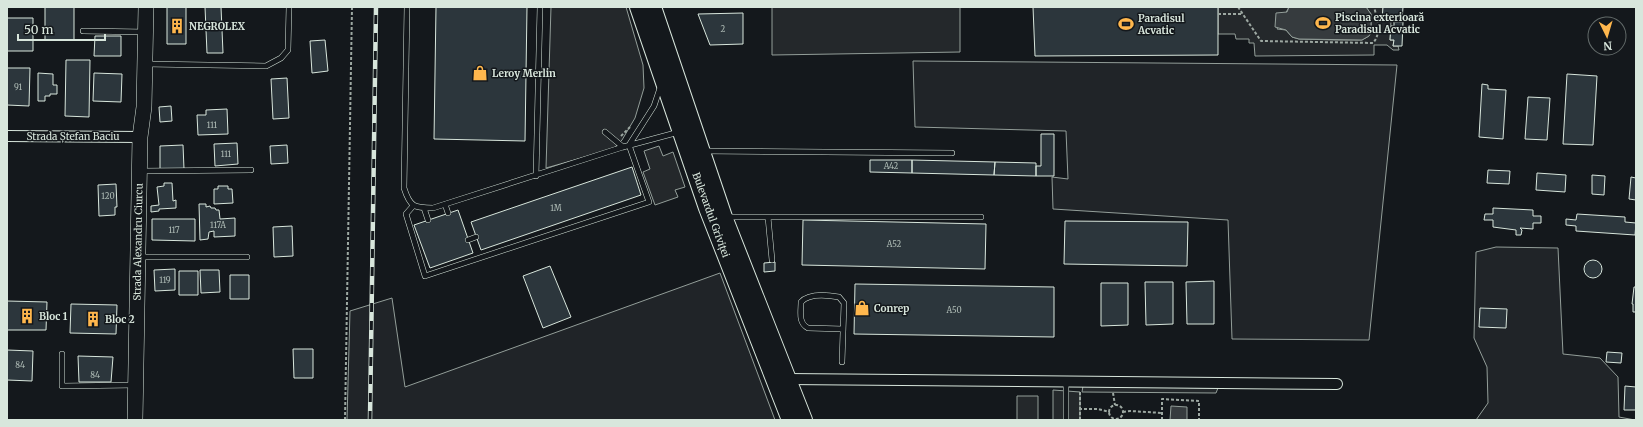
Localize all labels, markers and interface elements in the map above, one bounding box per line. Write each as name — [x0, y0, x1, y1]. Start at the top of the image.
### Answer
place label: Piscina exterioară Paradisul Acvatic — [1335, 11, 1424, 36]
place label: Paradisul Acvatic — [1137, 12, 1185, 37]
sports icon: Piscina exterioară Paradisul Acvatic — [1314, 14, 1332, 32]
sports icon: Paradisul Acvatic — [1117, 15, 1135, 33]
scale bar — [18, 16, 105, 42]
north arrow — [1587, 16, 1627, 56]
building icon: NEGROLEX — [168, 17, 186, 35]
place label: NEGROLEX — [189, 20, 246, 33]
text: 50 m — [24, 22, 53, 37]
house number: 2 — [721, 24, 726, 34]
text: N — [1603, 39, 1613, 53]
shop icon: Leroy Merlin — [471, 64, 489, 82]
place label: Leroy Merlin — [492, 67, 556, 80]
house number: 91 — [14, 82, 22, 92]
house number: 111 — [207, 120, 218, 130]
street label: Strada Ștefan Baciu — [26, 130, 120, 143]
house number: 111 — [221, 149, 232, 159]
house number: A42 — [883, 161, 899, 171]
street label: Bulevardul Griviței — [690, 171, 732, 259]
street label: Strada Alexandru Ciurcu — [130, 183, 146, 301]
house number: 120 — [101, 191, 115, 201]
house number: 1M — [550, 203, 562, 213]
house number: 117A — [210, 220, 226, 230]
house number: 117 — [168, 225, 180, 235]
house number: A52 — [886, 239, 902, 249]
house number: 119 — [159, 275, 171, 285]
shop icon: Conrep — [853, 299, 871, 317]
place label: Conrep — [874, 302, 910, 315]
house number: A50 — [945, 305, 962, 315]
building icon: Bloc 1 — [18, 307, 36, 325]
place label: Bloc 1 — [39, 310, 68, 323]
building icon: Bloc 2 — [84, 310, 102, 328]
place label: Bloc 2 — [105, 313, 135, 326]
house number: 84 — [15, 360, 25, 370]
house number: 84 — [90, 370, 100, 380]

